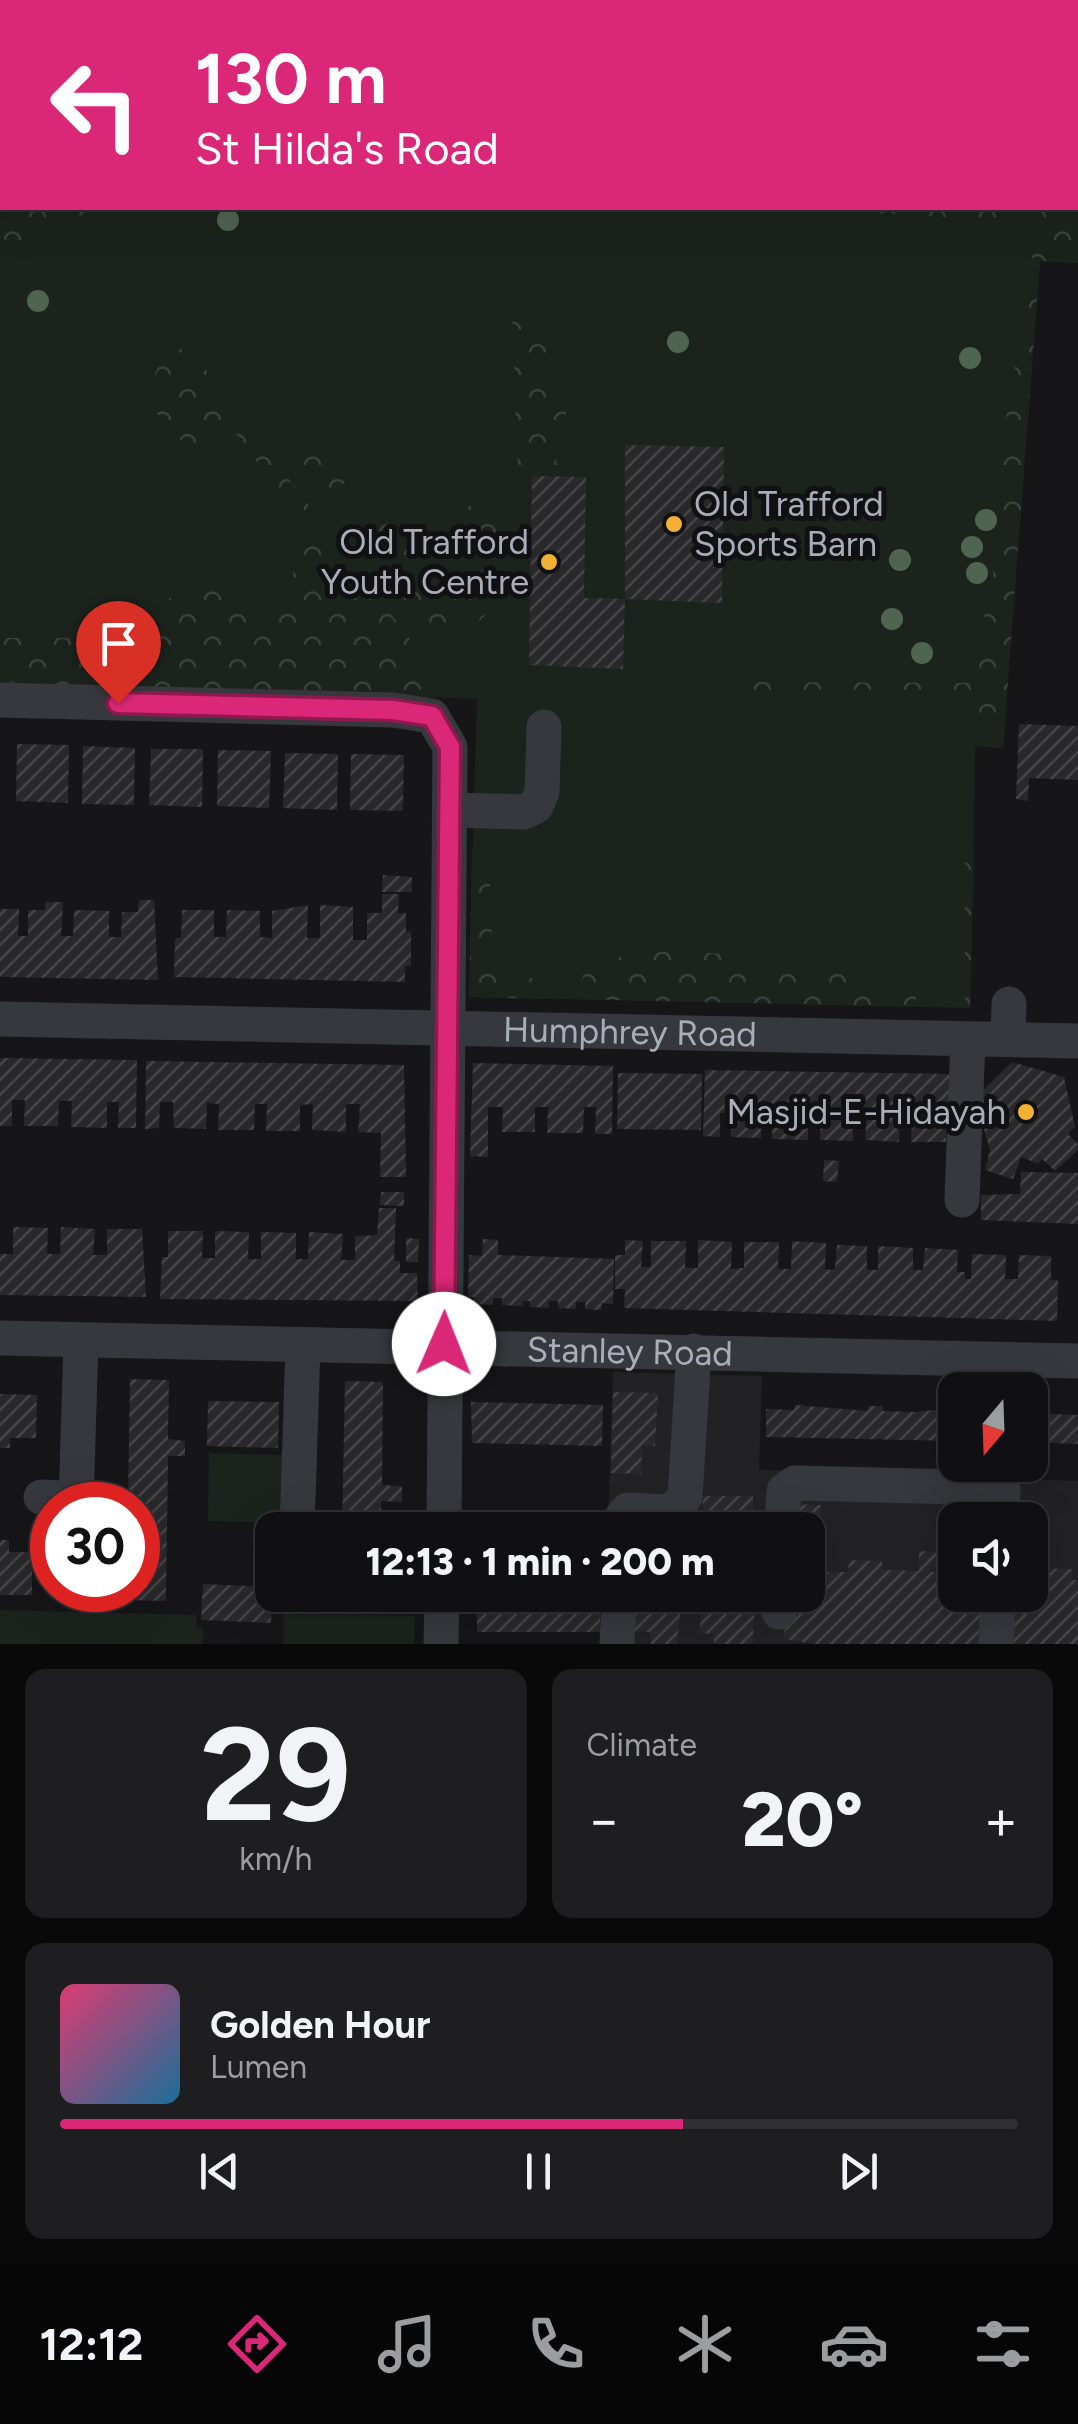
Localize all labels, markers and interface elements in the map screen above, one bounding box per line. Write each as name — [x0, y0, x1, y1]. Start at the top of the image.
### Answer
text: 130 m — [195, 36, 387, 121]
icon: left — [30, 40, 160, 170]
text: St Hilda's Road — [195, 121, 499, 175]
place label: Old Trafford Sports Barn — [694, 483, 884, 565]
marker: Old Trafford Sports Barn — [663, 513, 685, 535]
place label: Old Trafford Youth Centre — [321, 521, 529, 603]
marker: Old Trafford Youth Centre — [538, 551, 560, 573]
pin — [76, 601, 161, 704]
icon: arrive — [91, 616, 146, 671]
street label: Humphrey Road — [502, 1008, 757, 1055]
place label: Masjid-E-Hidayah — [726, 1091, 1006, 1133]
marker: Masjid-E-Hidayah — [1015, 1101, 1037, 1123]
position arrow — [392, 1292, 496, 1396]
street label: Stanley Road — [526, 1328, 733, 1375]
north arrow — [938, 1372, 1048, 1482]
map controls — [938, 1372, 1048, 1612]
speed limit sign: 30 — [30, 1482, 160, 1612]
button: sound — [938, 1502, 1048, 1612]
text: 12:13 · 1 min · 200 m — [366, 1539, 715, 1585]
text: 29 — [200, 1697, 351, 1853]
text: Climate — [587, 1726, 697, 1764]
text: 20° — [741, 1775, 863, 1865]
text: − — [587, 1787, 621, 1853]
text: + — [984, 1787, 1018, 1853]
text: km/h — [239, 1840, 312, 1878]
text: Golden Hour — [210, 2002, 431, 2048]
text: Lumen — [210, 2048, 307, 2086]
icon: previous — [192, 2144, 247, 2199]
icon: pause — [511, 2144, 566, 2199]
icon: next — [831, 2144, 886, 2199]
icon: directions — [222, 2309, 292, 2379]
icon: music — [372, 2309, 442, 2379]
icon: phone — [521, 2309, 591, 2379]
icon: climate — [670, 2309, 740, 2379]
icon: car — [819, 2309, 889, 2379]
icon: filters — [968, 2309, 1038, 2379]
text: 12:12 — [40, 2317, 143, 2371]

